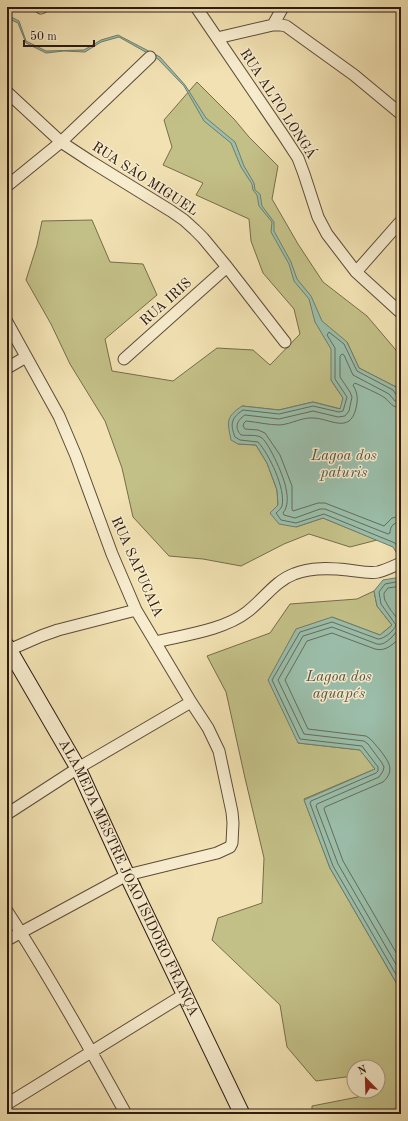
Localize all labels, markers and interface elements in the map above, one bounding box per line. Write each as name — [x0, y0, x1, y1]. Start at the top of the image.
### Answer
scale bar — [24, 22, 94, 48]
text: 50 m — [30, 30, 57, 43]
street label: RUA ALTO LONGÁ — [237, 45, 321, 162]
street label: RUA SÃO MIGUEL — [90, 137, 202, 218]
street label: RUA IRIS — [138, 276, 194, 328]
water label: Lagoa dos paturis — [310, 449, 377, 481]
street label: RUA SAPUCAIA — [109, 515, 165, 619]
water label: Lagoa dos aguapés — [305, 670, 372, 702]
street label: ALAMEDA MESTRE JOÃO ISIDORO FRANÇA — [56, 737, 201, 1019]
north arrow — [346, 1059, 386, 1099]
text: N — [357, 1064, 369, 1078]

